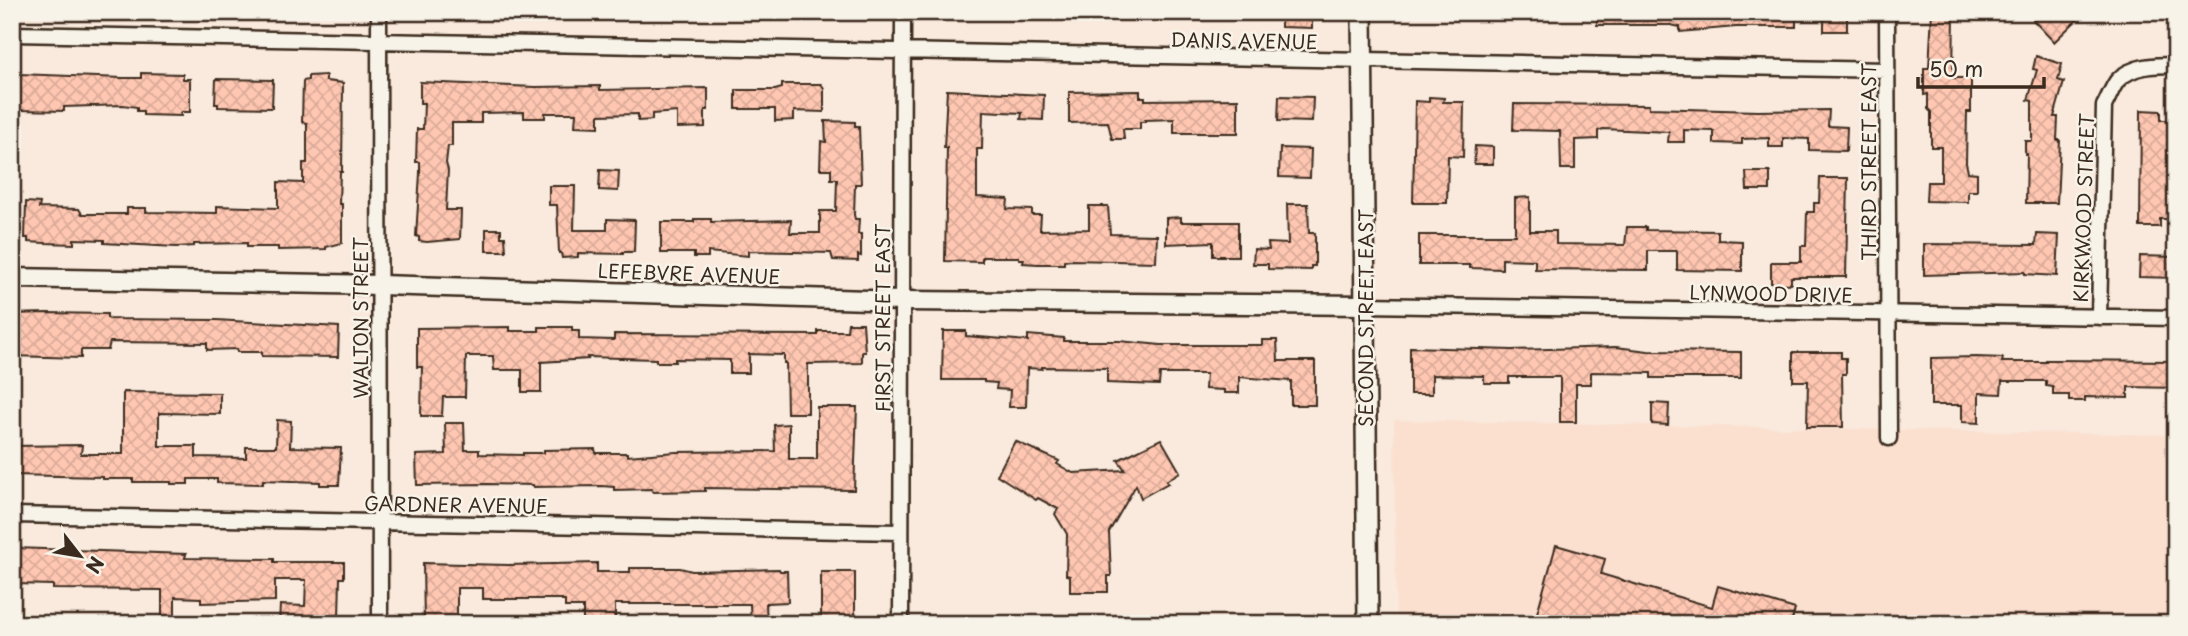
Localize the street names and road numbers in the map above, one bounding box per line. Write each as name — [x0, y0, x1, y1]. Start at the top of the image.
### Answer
street label: DANIS AVENUE — [1170, 25, 1318, 55]
street label: THIRD STREET EAST — [1854, 63, 1882, 261]
street label: KIRKWOOD STREET — [2066, 113, 2100, 303]
street label: SECOND STREET EAST — [1351, 209, 1379, 427]
street label: FIRST STREET EAST — [868, 224, 896, 412]
street label: WALTON STREET — [346, 237, 374, 399]
street label: LEFEBVRE AVENUE — [597, 256, 781, 290]
street label: LYNWOOD DRIVE — [1689, 278, 1853, 308]
street label: GARDNER AVENUE — [364, 488, 548, 520]

